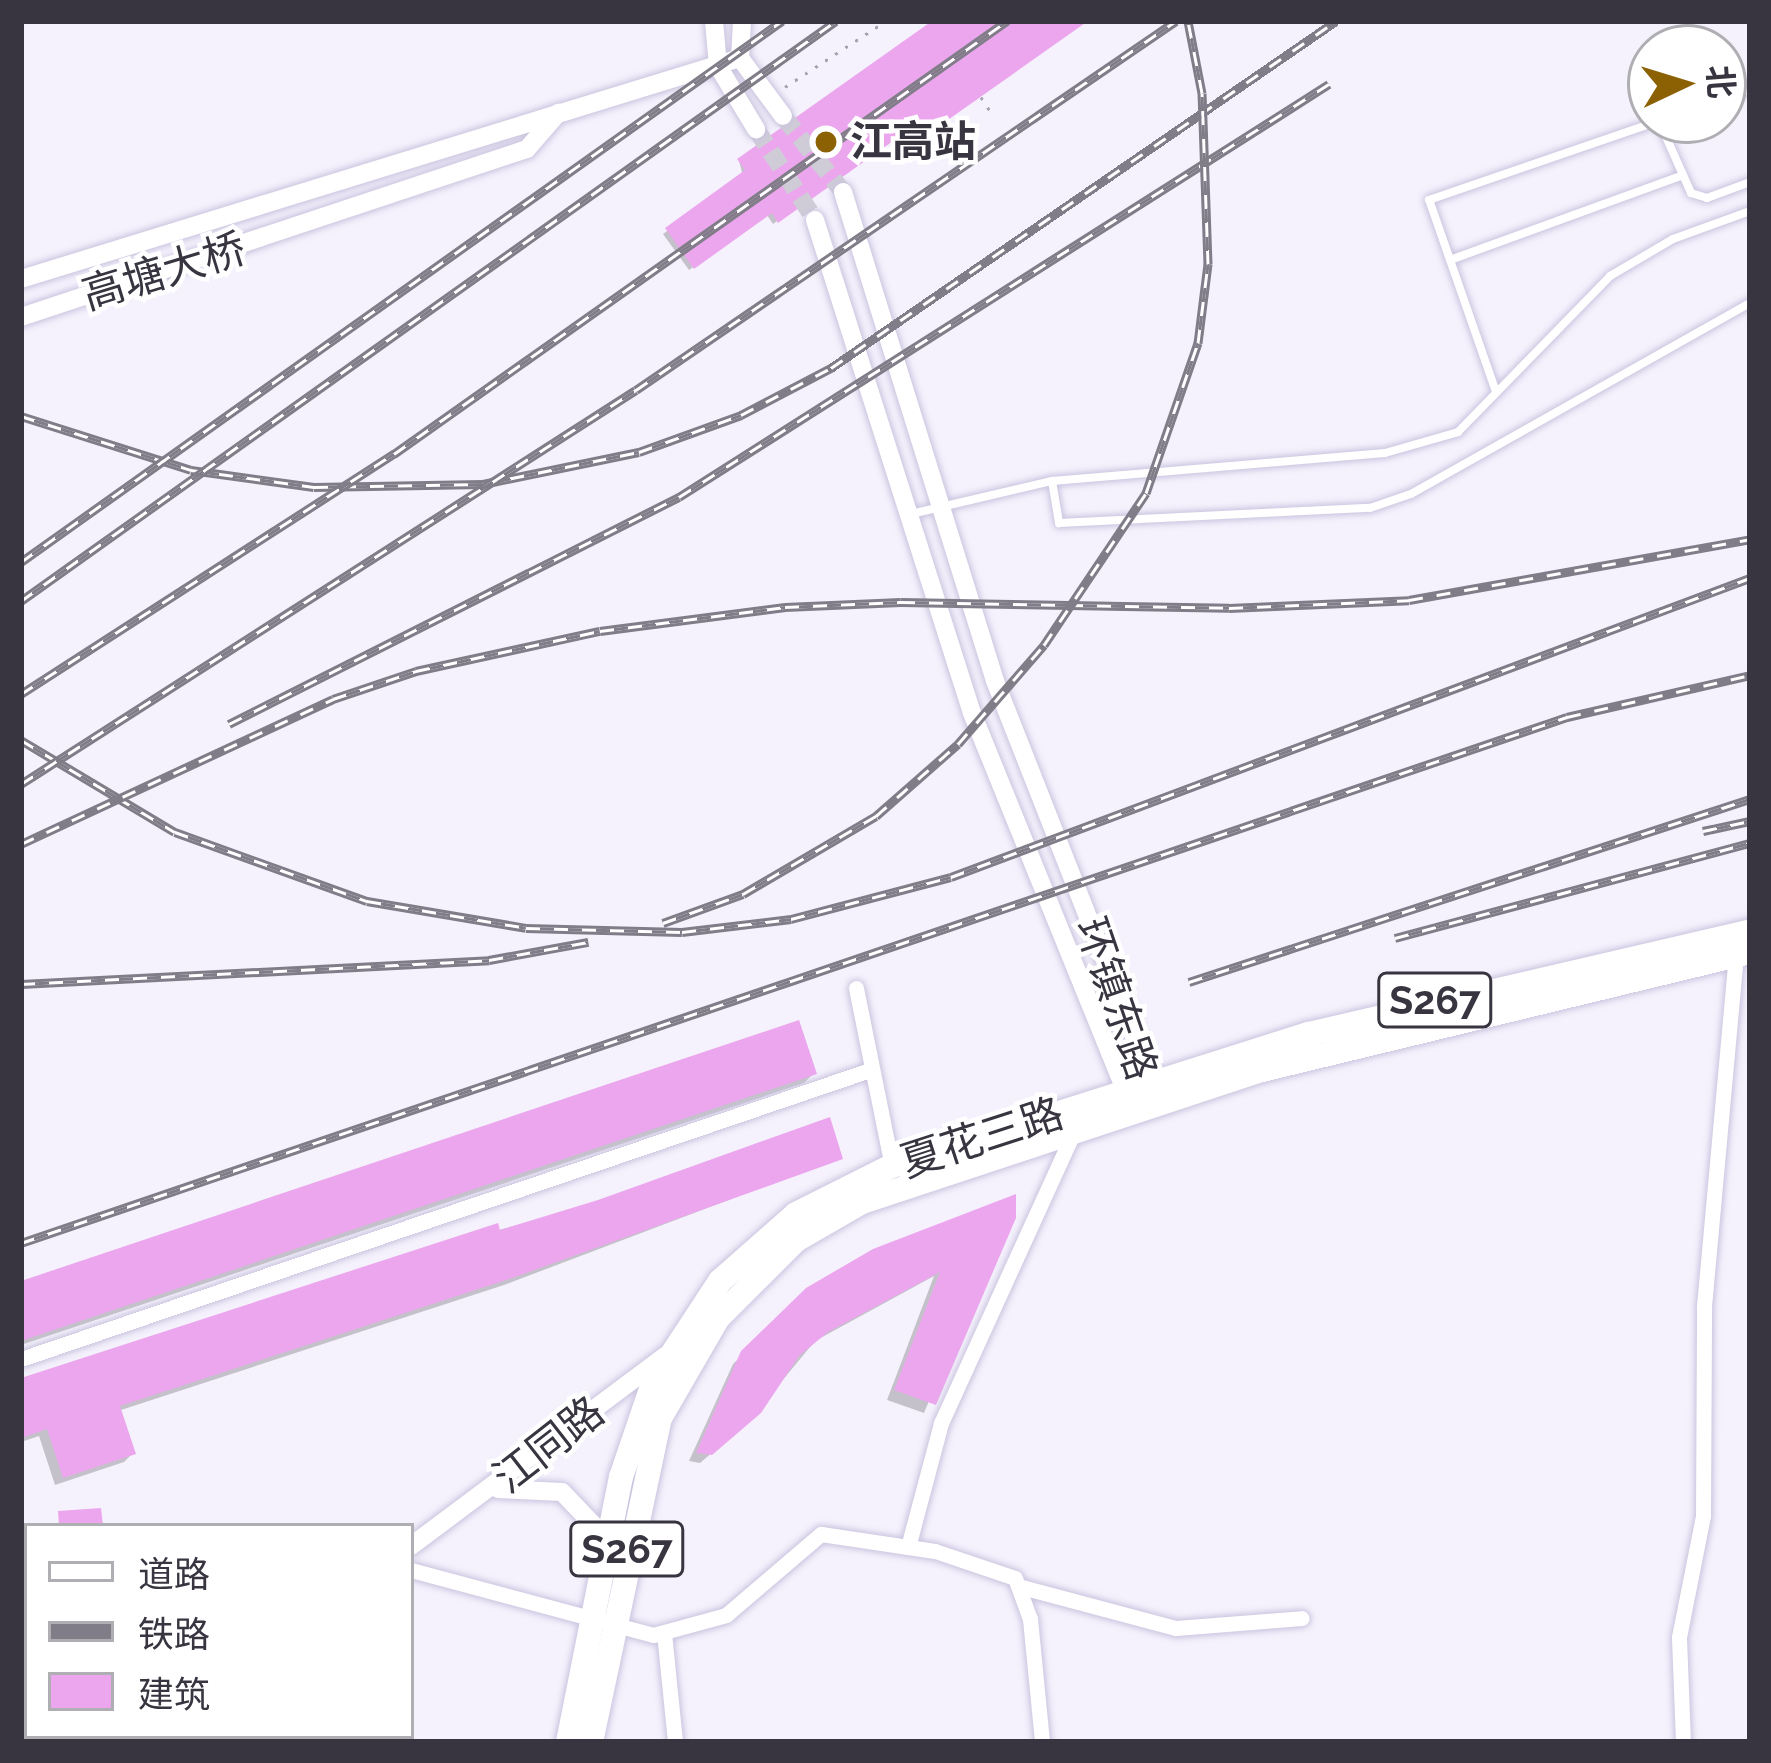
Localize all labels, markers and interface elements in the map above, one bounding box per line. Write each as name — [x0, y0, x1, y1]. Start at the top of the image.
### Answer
north arrow — [1627, 24, 1747, 144]
text: 北 — [1700, 64, 1741, 99]
place label: 江高站 — [850, 117, 976, 167]
marker: 江高站 — [813, 129, 839, 155]
street label: 高塘大桥 — [76, 223, 252, 321]
street label: 环镇东路 — [1065, 911, 1167, 1087]
road number: S267 — [1375, 967, 1495, 1033]
street label: 夏花三路 — [894, 1088, 1070, 1188]
street label: 江同路 — [484, 1386, 614, 1504]
road number: S267 — [567, 1516, 687, 1582]
legend — [24, 1523, 414, 1739]
text: 道路 — [138, 1553, 210, 1595]
text: 铁路 — [138, 1613, 210, 1655]
text: 建筑 — [138, 1673, 210, 1715]

